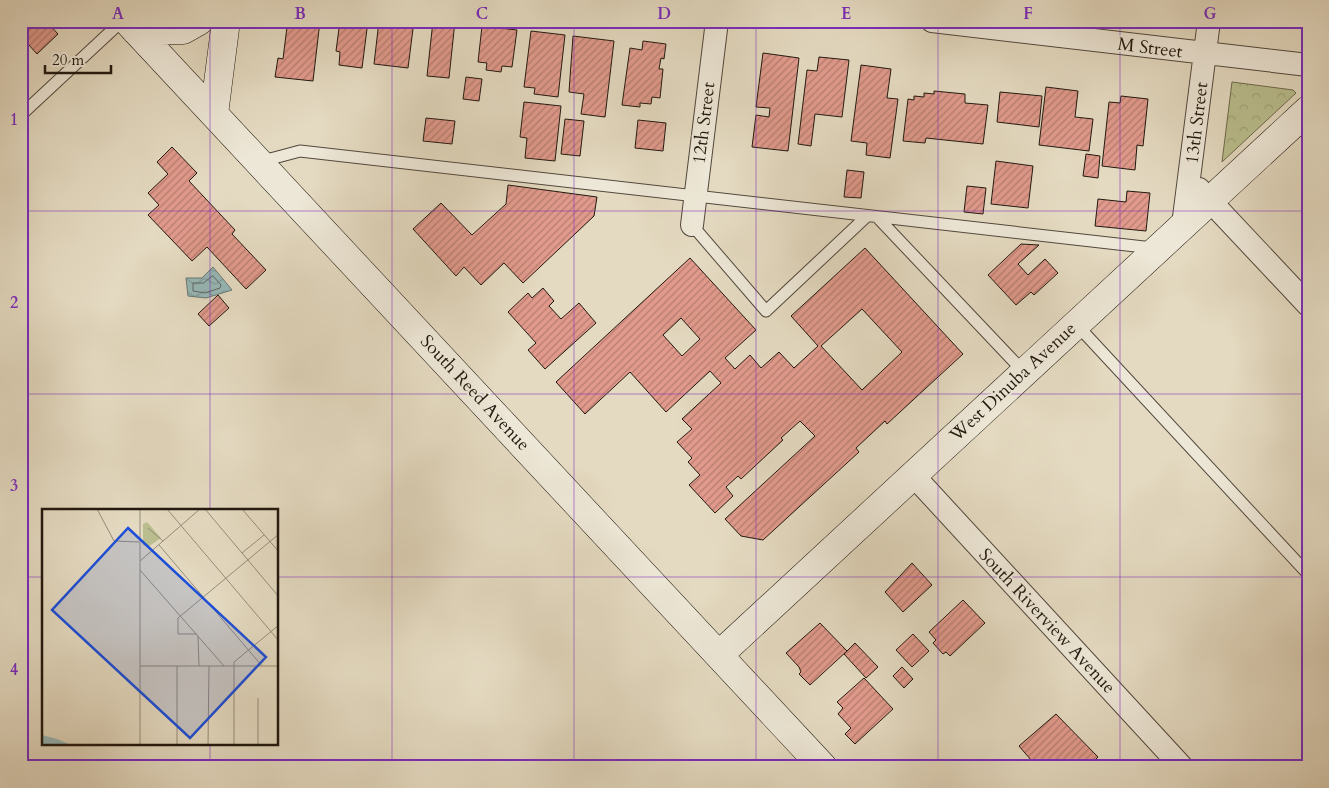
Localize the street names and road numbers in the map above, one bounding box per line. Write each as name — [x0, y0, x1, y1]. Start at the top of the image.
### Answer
street label: M Street — [1116, 32, 1184, 64]
street label: 12th Street — [687, 80, 721, 165]
street label: 13th Street — [1180, 80, 1214, 165]
street label: West Dinuba Avenue — [943, 317, 1082, 448]
street label: South Reed Avenue — [414, 329, 536, 457]
street label: South Riverview Avenue — [973, 543, 1121, 699]

